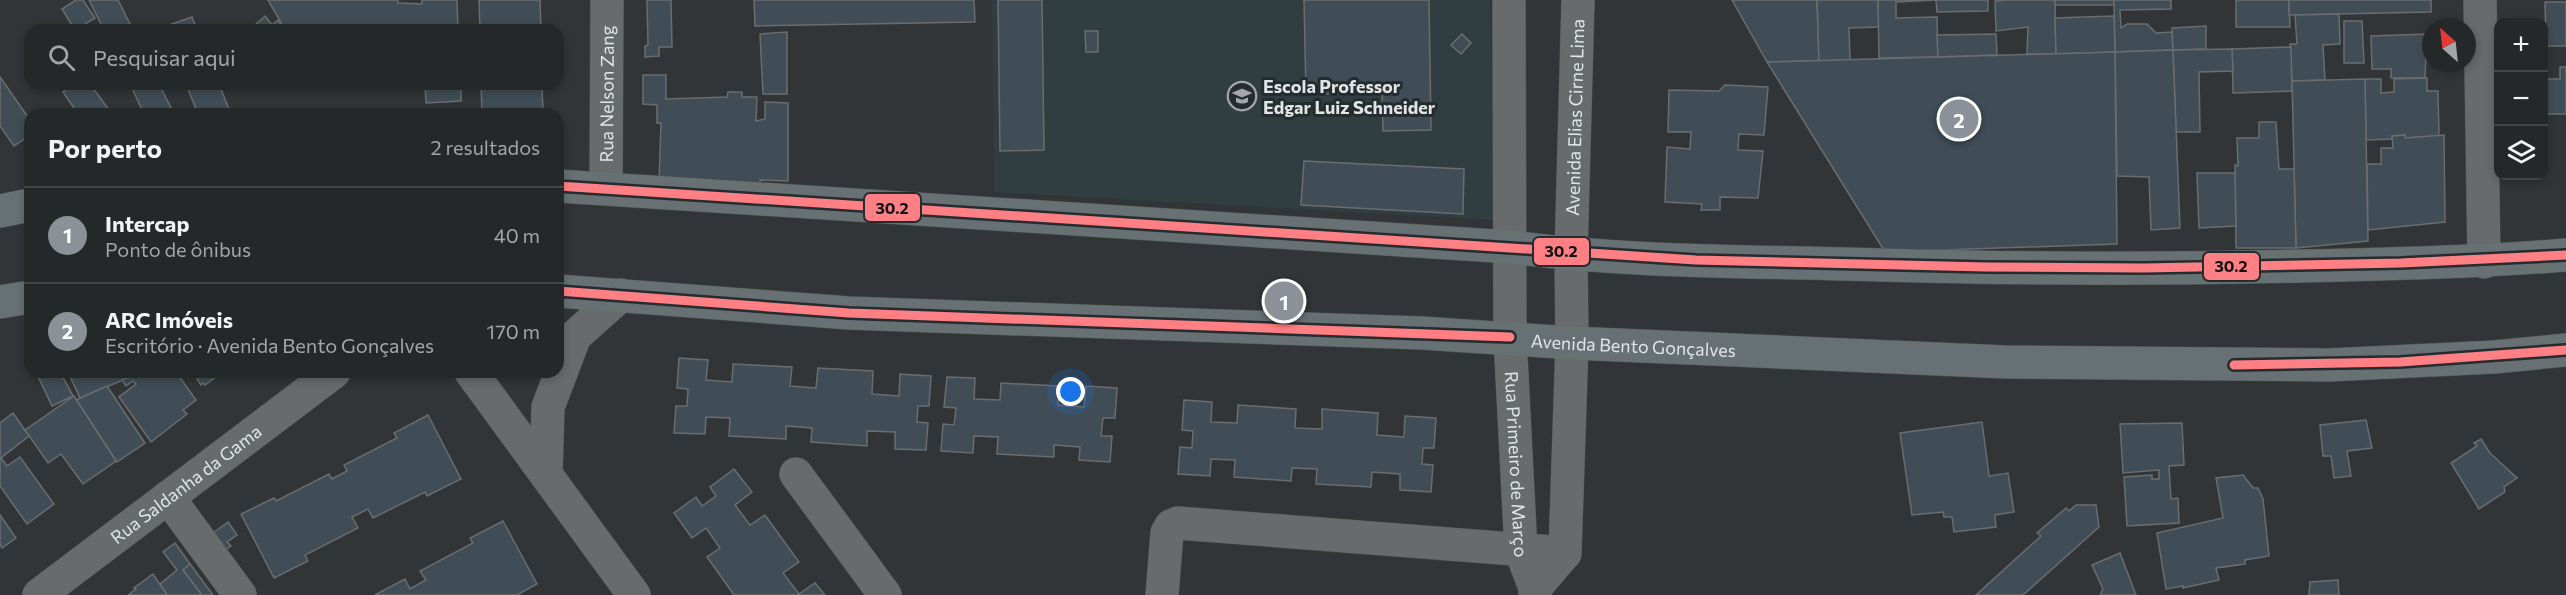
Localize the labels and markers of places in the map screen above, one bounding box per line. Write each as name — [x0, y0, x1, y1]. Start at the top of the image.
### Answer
place label: Escola Professor Edgar Luiz Schneider — [1263, 75, 1436, 118]
school or university icon: Escola Professor Edgar Luiz Schneider — [1226, 80, 1258, 112]
pin: 2 — [1940, 96, 1978, 142]
pin: 1 — [1264, 278, 1304, 324]

